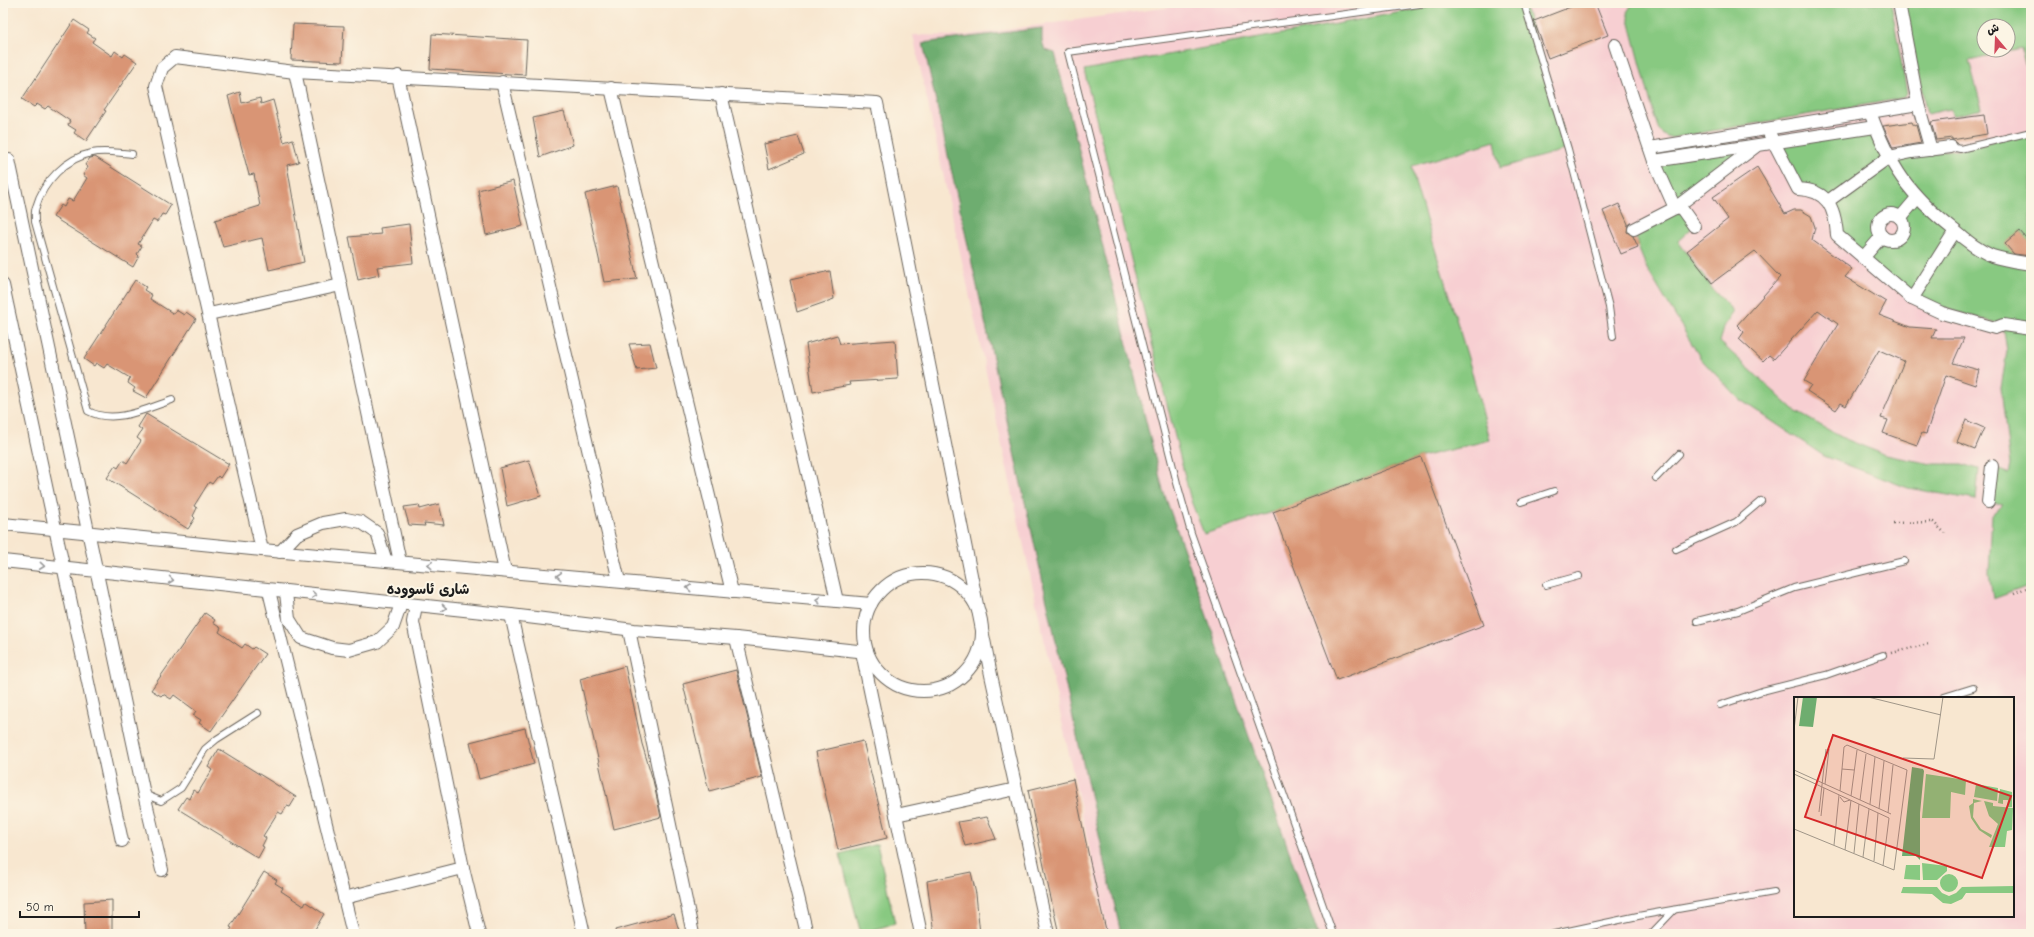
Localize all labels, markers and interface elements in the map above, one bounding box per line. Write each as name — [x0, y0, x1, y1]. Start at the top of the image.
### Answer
north arrow — [1976, 18, 2016, 58]
text: ش — [1985, 21, 2001, 37]
one-way arrow — [427, 560, 433, 569]
one-way arrow — [39, 561, 45, 570]
one-way arrow — [556, 572, 562, 581]
one-way arrow — [168, 575, 174, 584]
district label: شاری ئاسوودە — [387, 581, 469, 599]
one-way arrow — [686, 584, 692, 593]
one-way arrow — [311, 591, 317, 600]
one-way arrow — [815, 595, 821, 604]
one-way arrow — [440, 603, 447, 612]
inset map — [1794, 697, 2014, 917]
scale bar — [20, 893, 139, 919]
text: 50 m — [26, 900, 54, 914]

